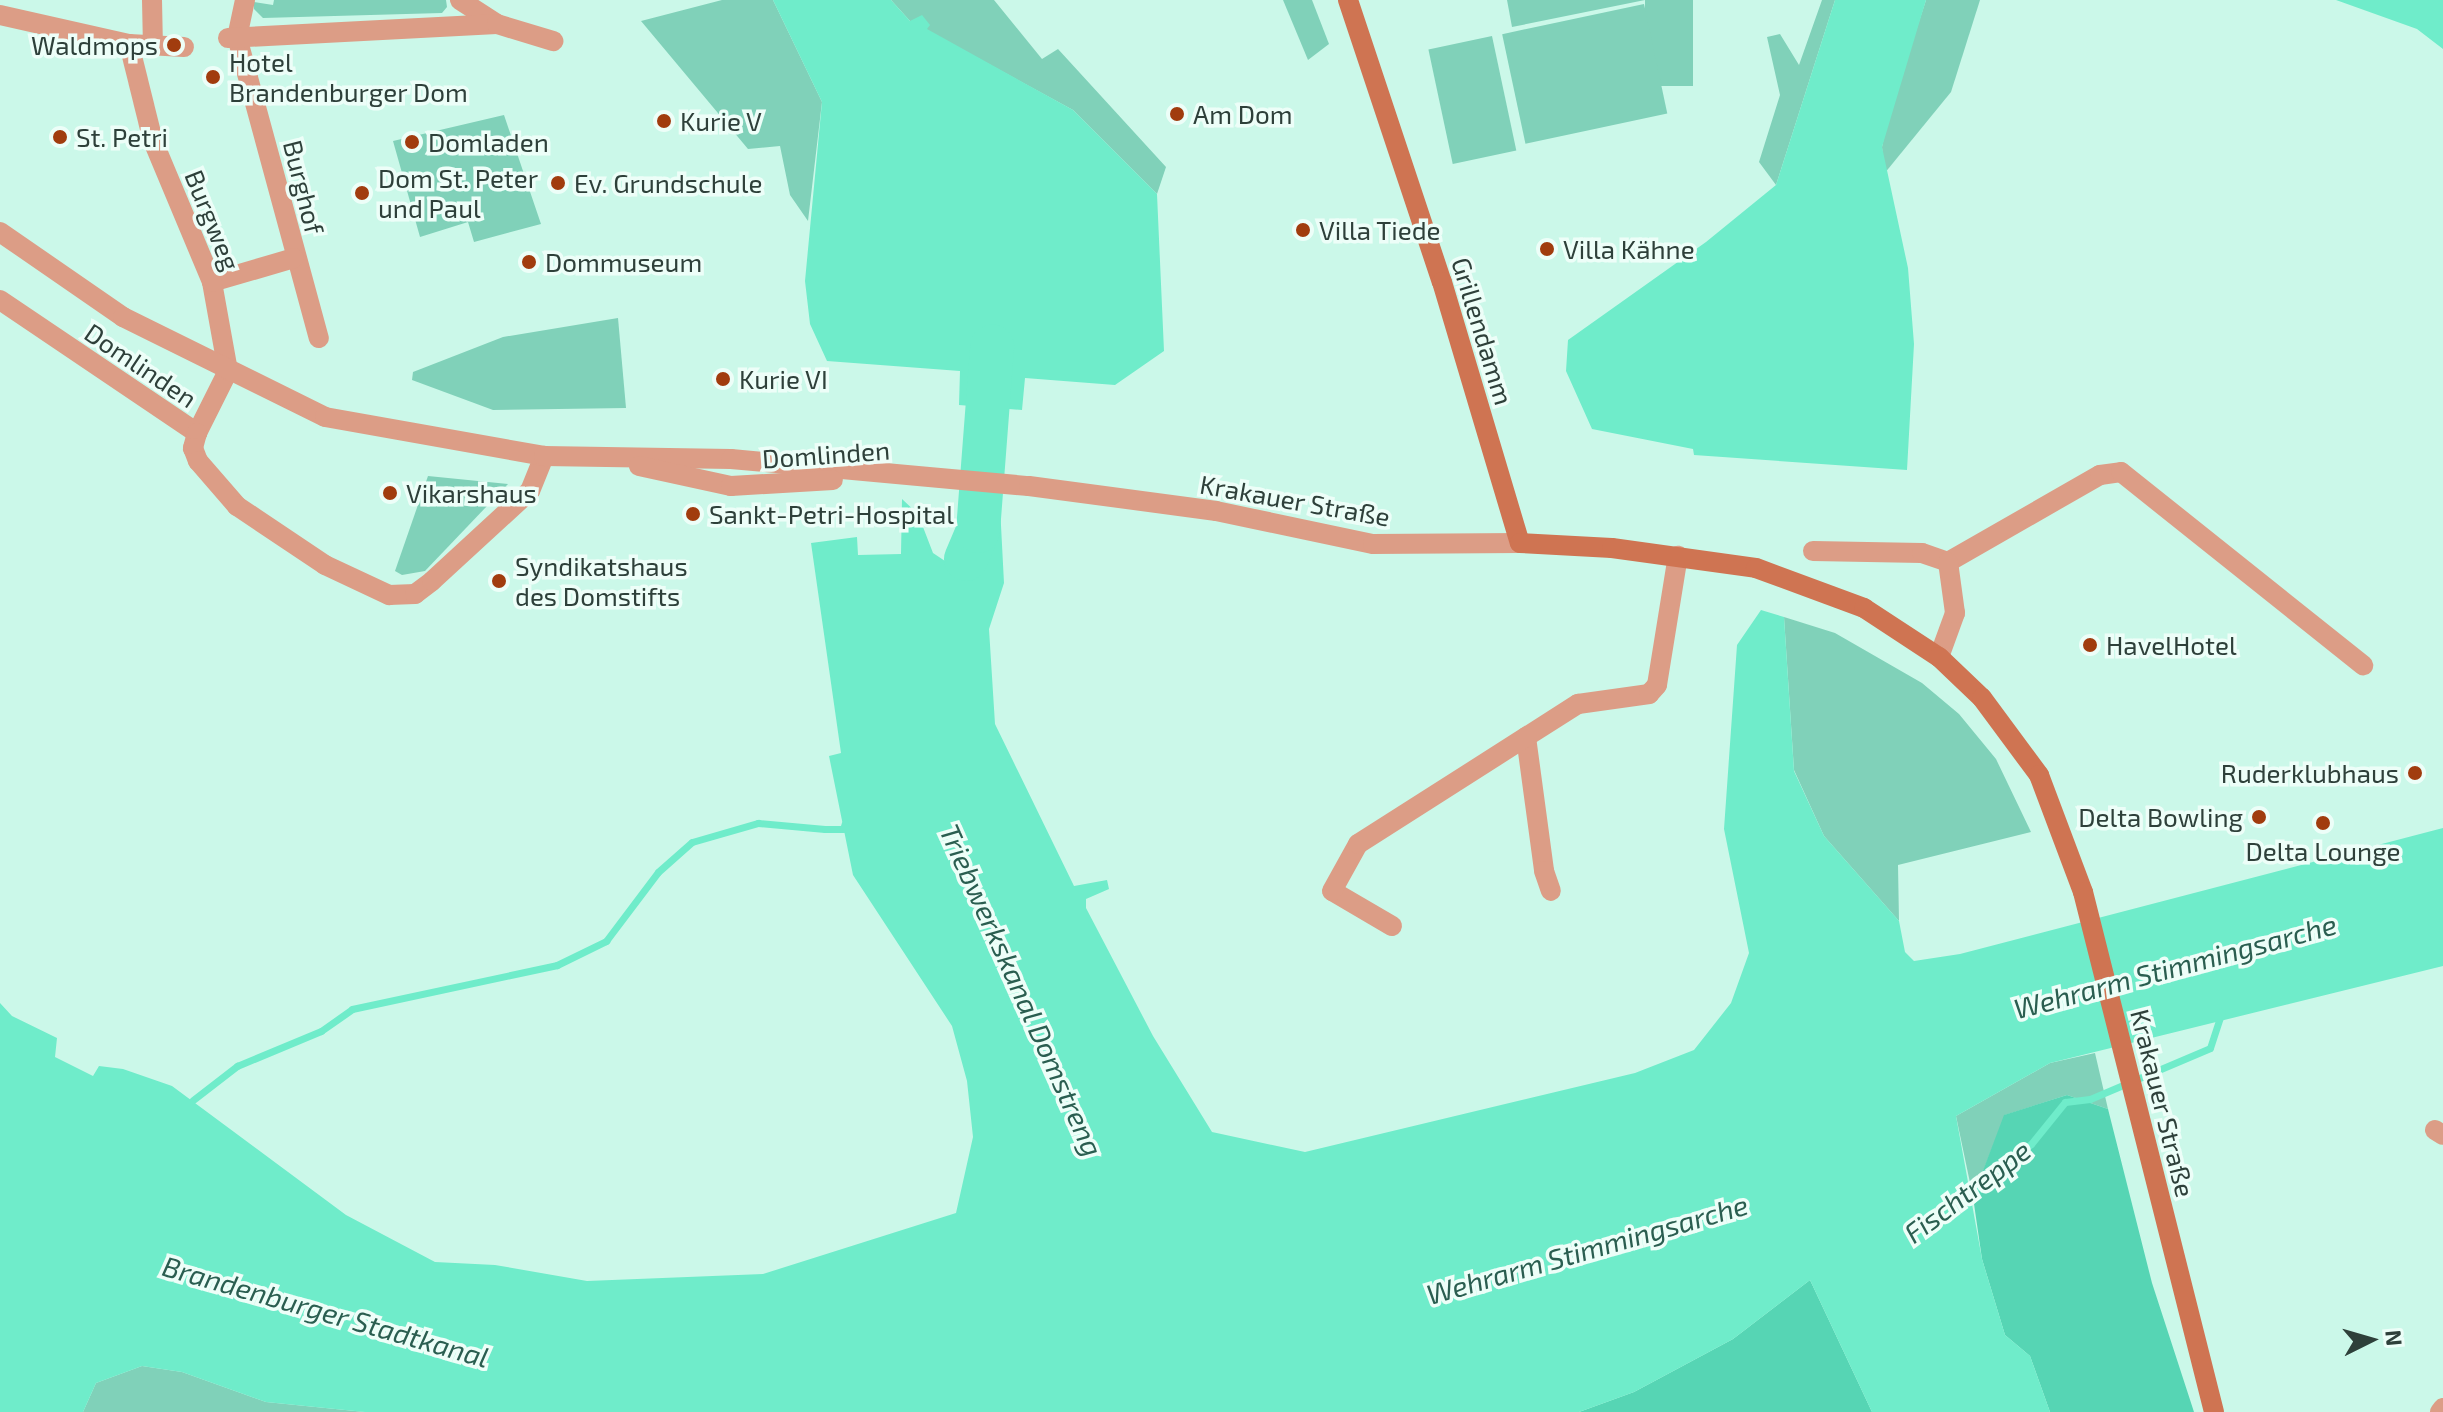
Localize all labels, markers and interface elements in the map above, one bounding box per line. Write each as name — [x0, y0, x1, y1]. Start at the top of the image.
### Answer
place label: Waldmops — [31, 29, 158, 61]
marker: Waldmops — [165, 36, 183, 54]
place label: Hotel Brandenburger Dom — [229, 46, 468, 108]
marker: Hotel Brandenburger Dom — [204, 68, 222, 86]
place label: Am Dom — [1193, 98, 1293, 130]
place label: Kurie V — [680, 105, 763, 137]
marker: Am Dom — [1168, 105, 1186, 123]
marker: Kurie V — [655, 112, 673, 130]
place label: St. Petri — [76, 121, 168, 153]
place label: Domladen — [428, 126, 549, 158]
marker: St. Petri — [51, 128, 69, 146]
marker: Domladen — [403, 133, 421, 151]
street label: Burghof — [277, 137, 331, 237]
place label: Dom St. Peter und Paul — [378, 162, 538, 224]
street label: Burgweg — [179, 165, 247, 275]
place label: Ev. Grundschule — [574, 167, 762, 199]
marker: Ev. Grundschule — [549, 174, 567, 192]
marker: Dom St. Peter und Paul — [353, 184, 371, 202]
place label: Villa Tiede — [1319, 214, 1441, 246]
marker: Villa Tiede — [1294, 221, 1312, 239]
place label: Villa Kähne — [1563, 233, 1695, 265]
marker: Villa Kähne — [1538, 240, 1556, 258]
place label: Dommuseum — [545, 246, 702, 278]
marker: Dommuseum — [520, 253, 538, 271]
street label: Grillendamm — [1446, 254, 1520, 408]
street label: Domlinden — [79, 316, 203, 414]
place label: Kurie VI — [739, 363, 828, 395]
marker: Kurie VI — [714, 370, 732, 388]
street label: Domlinden — [761, 434, 891, 474]
street label: Krakauer Straße — [1197, 468, 1393, 532]
place label: Vikarshaus — [406, 477, 537, 509]
marker: Vikarshaus — [381, 484, 399, 502]
place label: Sankt-Petri-Hospital — [709, 498, 954, 530]
marker: Sankt-Petri-Hospital — [684, 505, 702, 523]
place label: Syndikatshaus des Domstifts — [515, 550, 688, 612]
marker: Syndikatshaus des Domstifts — [490, 572, 508, 590]
place label: HavelHotel — [2106, 629, 2237, 661]
marker: HavelHotel — [2081, 636, 2099, 654]
place label: Ruderklubhaus — [2221, 757, 2399, 789]
marker: Ruderklubhaus — [2406, 764, 2424, 782]
place label: Delta Bowling — [2078, 801, 2243, 833]
marker: Delta Bowling — [2250, 808, 2268, 826]
marker: Delta Lounge — [2314, 814, 2332, 832]
water label: Triebwerkskanal Domstreng — [933, 818, 1111, 1162]
place label: Delta Lounge — [2245, 835, 2401, 867]
water label: Wehrarm Stimmingsarche — [2010, 907, 2340, 1025]
street label: Krakauer Straße — [2125, 1006, 2201, 1200]
water label: Fischtreppe — [1897, 1133, 2037, 1249]
water label: Wehrarm Stimmingsarche — [1422, 1187, 1752, 1311]
water label: Brandenburger Stadtkanal — [159, 1248, 493, 1374]
north arrow — [2331, 1300, 2411, 1380]
text: N — [2381, 1329, 2409, 1347]

